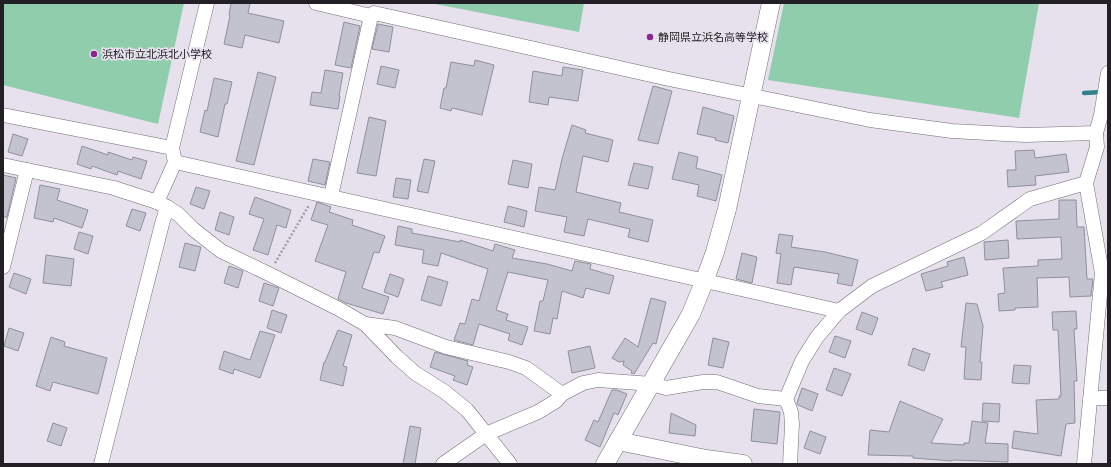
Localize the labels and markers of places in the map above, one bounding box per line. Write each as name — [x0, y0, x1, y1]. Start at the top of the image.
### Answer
place label: 静岡県立浜名高等学校 — [658, 31, 768, 44]
marker: 静岡県立浜名高等学校 — [645, 32, 655, 42]
place label: 浜松市立北浜北小学校 — [102, 48, 212, 61]
marker: 浜松市立北浜北小学校 — [89, 49, 99, 59]

